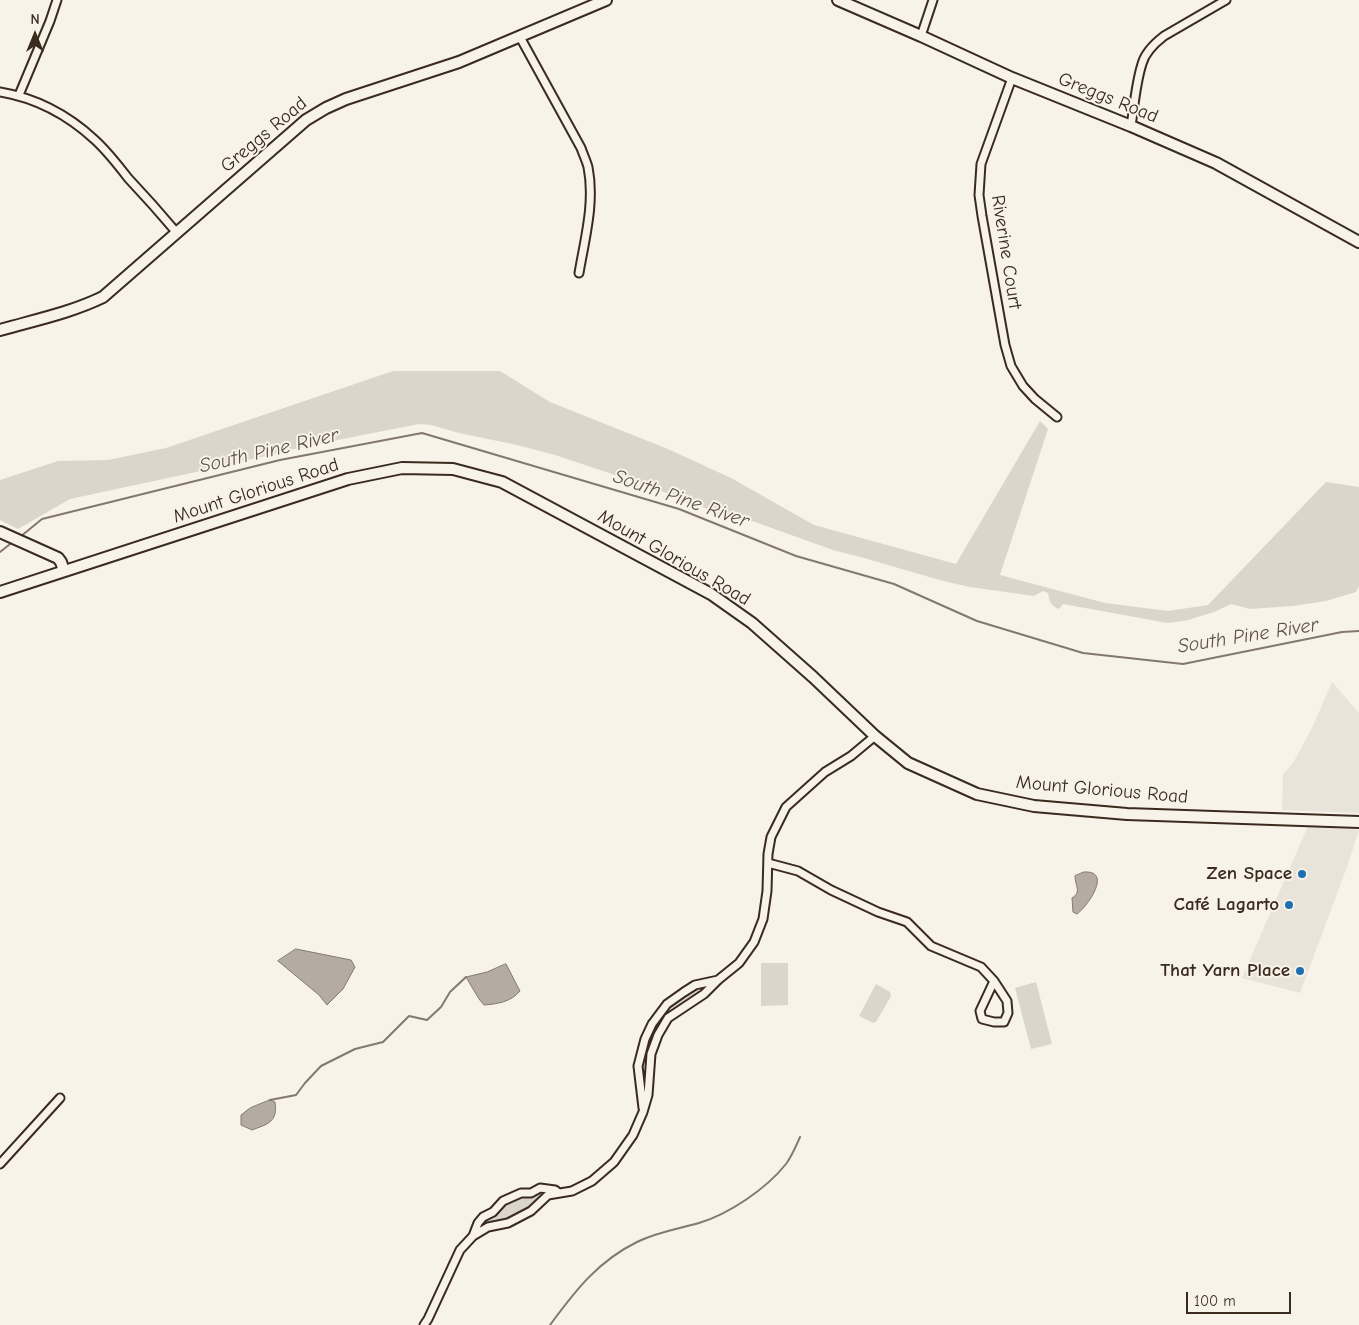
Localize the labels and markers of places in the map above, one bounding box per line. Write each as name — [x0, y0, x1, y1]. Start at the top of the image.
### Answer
place label: Zen Space — [1206, 863, 1292, 885]
marker: Zen Space — [1296, 868, 1308, 880]
place label: Café Lagarto — [1174, 894, 1279, 916]
marker: Café Lagarto — [1283, 899, 1295, 911]
place label: That Yarn Place — [1160, 960, 1290, 982]
marker: That Yarn Place — [1294, 965, 1306, 977]

